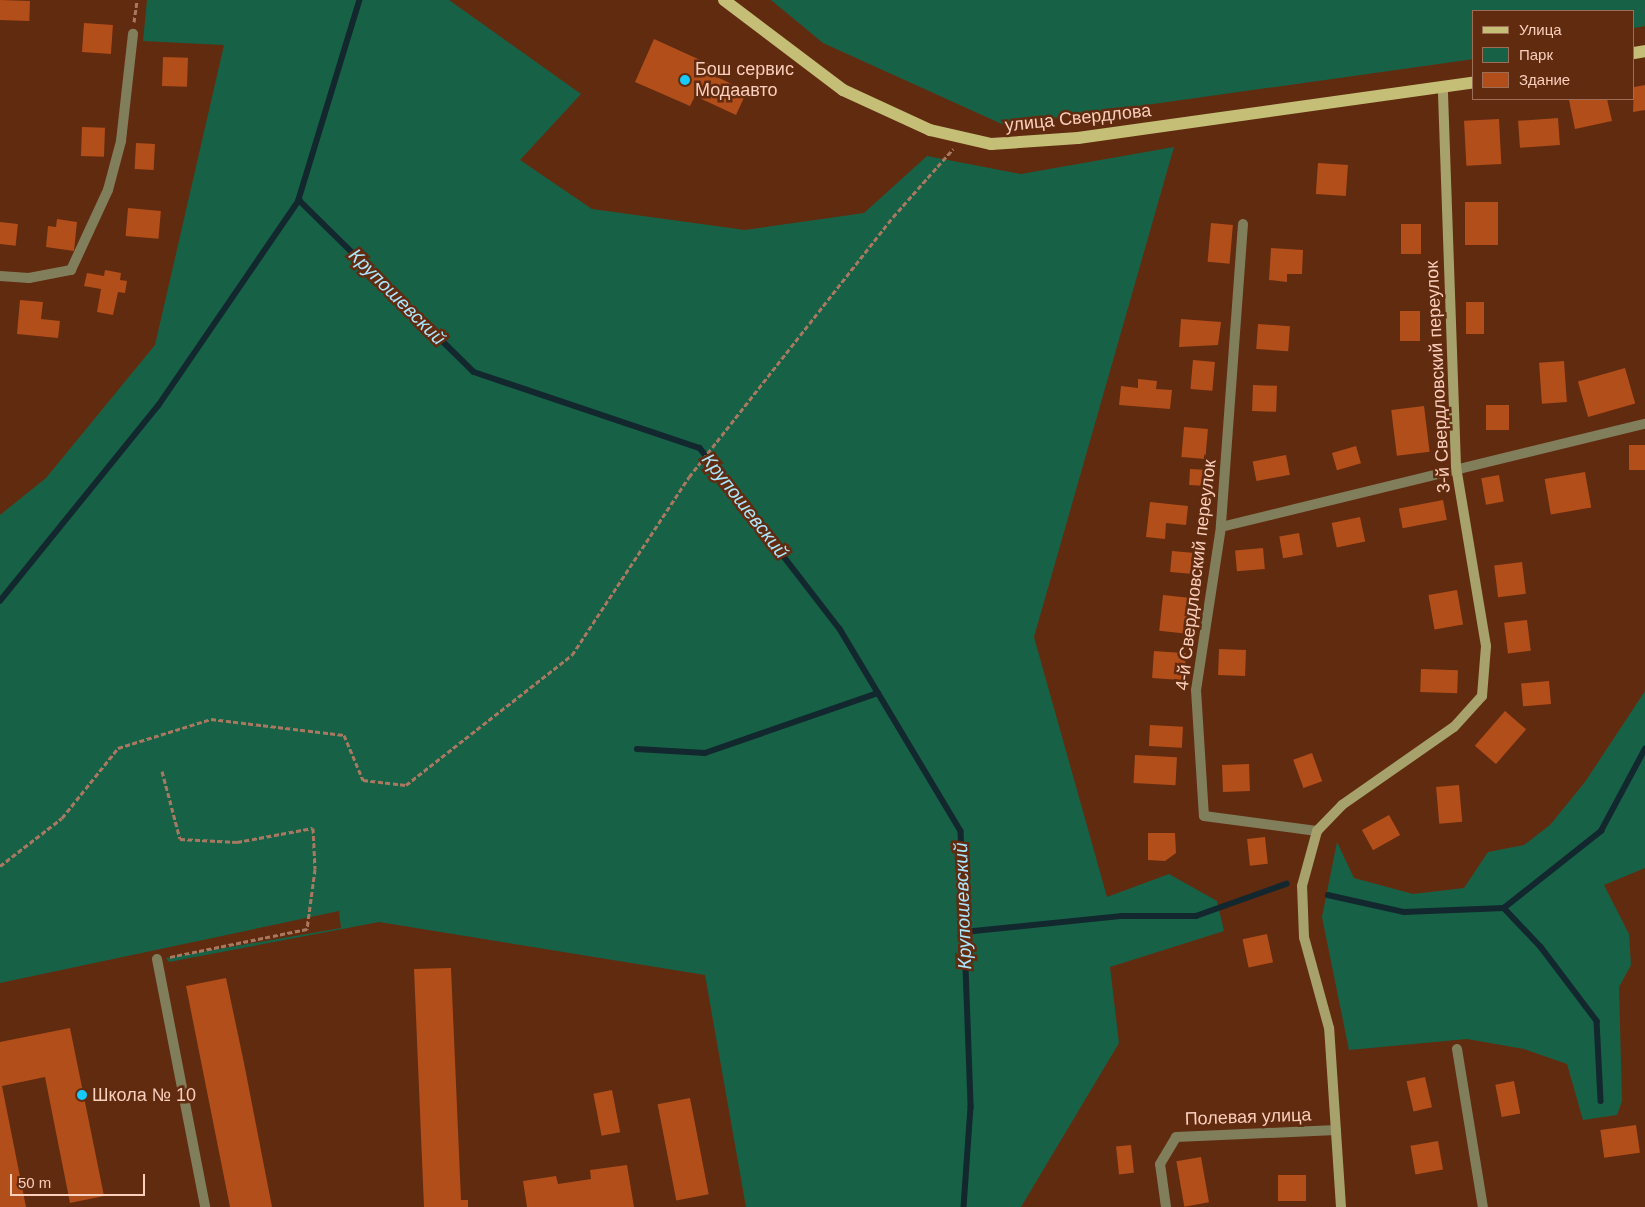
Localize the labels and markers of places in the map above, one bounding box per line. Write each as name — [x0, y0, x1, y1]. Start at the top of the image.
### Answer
place label: Бош сервис Модаавто — [695, 59, 794, 102]
marker: Бош сервис Модаавто — [679, 74, 691, 86]
place label: Школа № 10 — [92, 1084, 196, 1106]
marker: Школа № 10 — [76, 1089, 88, 1101]

